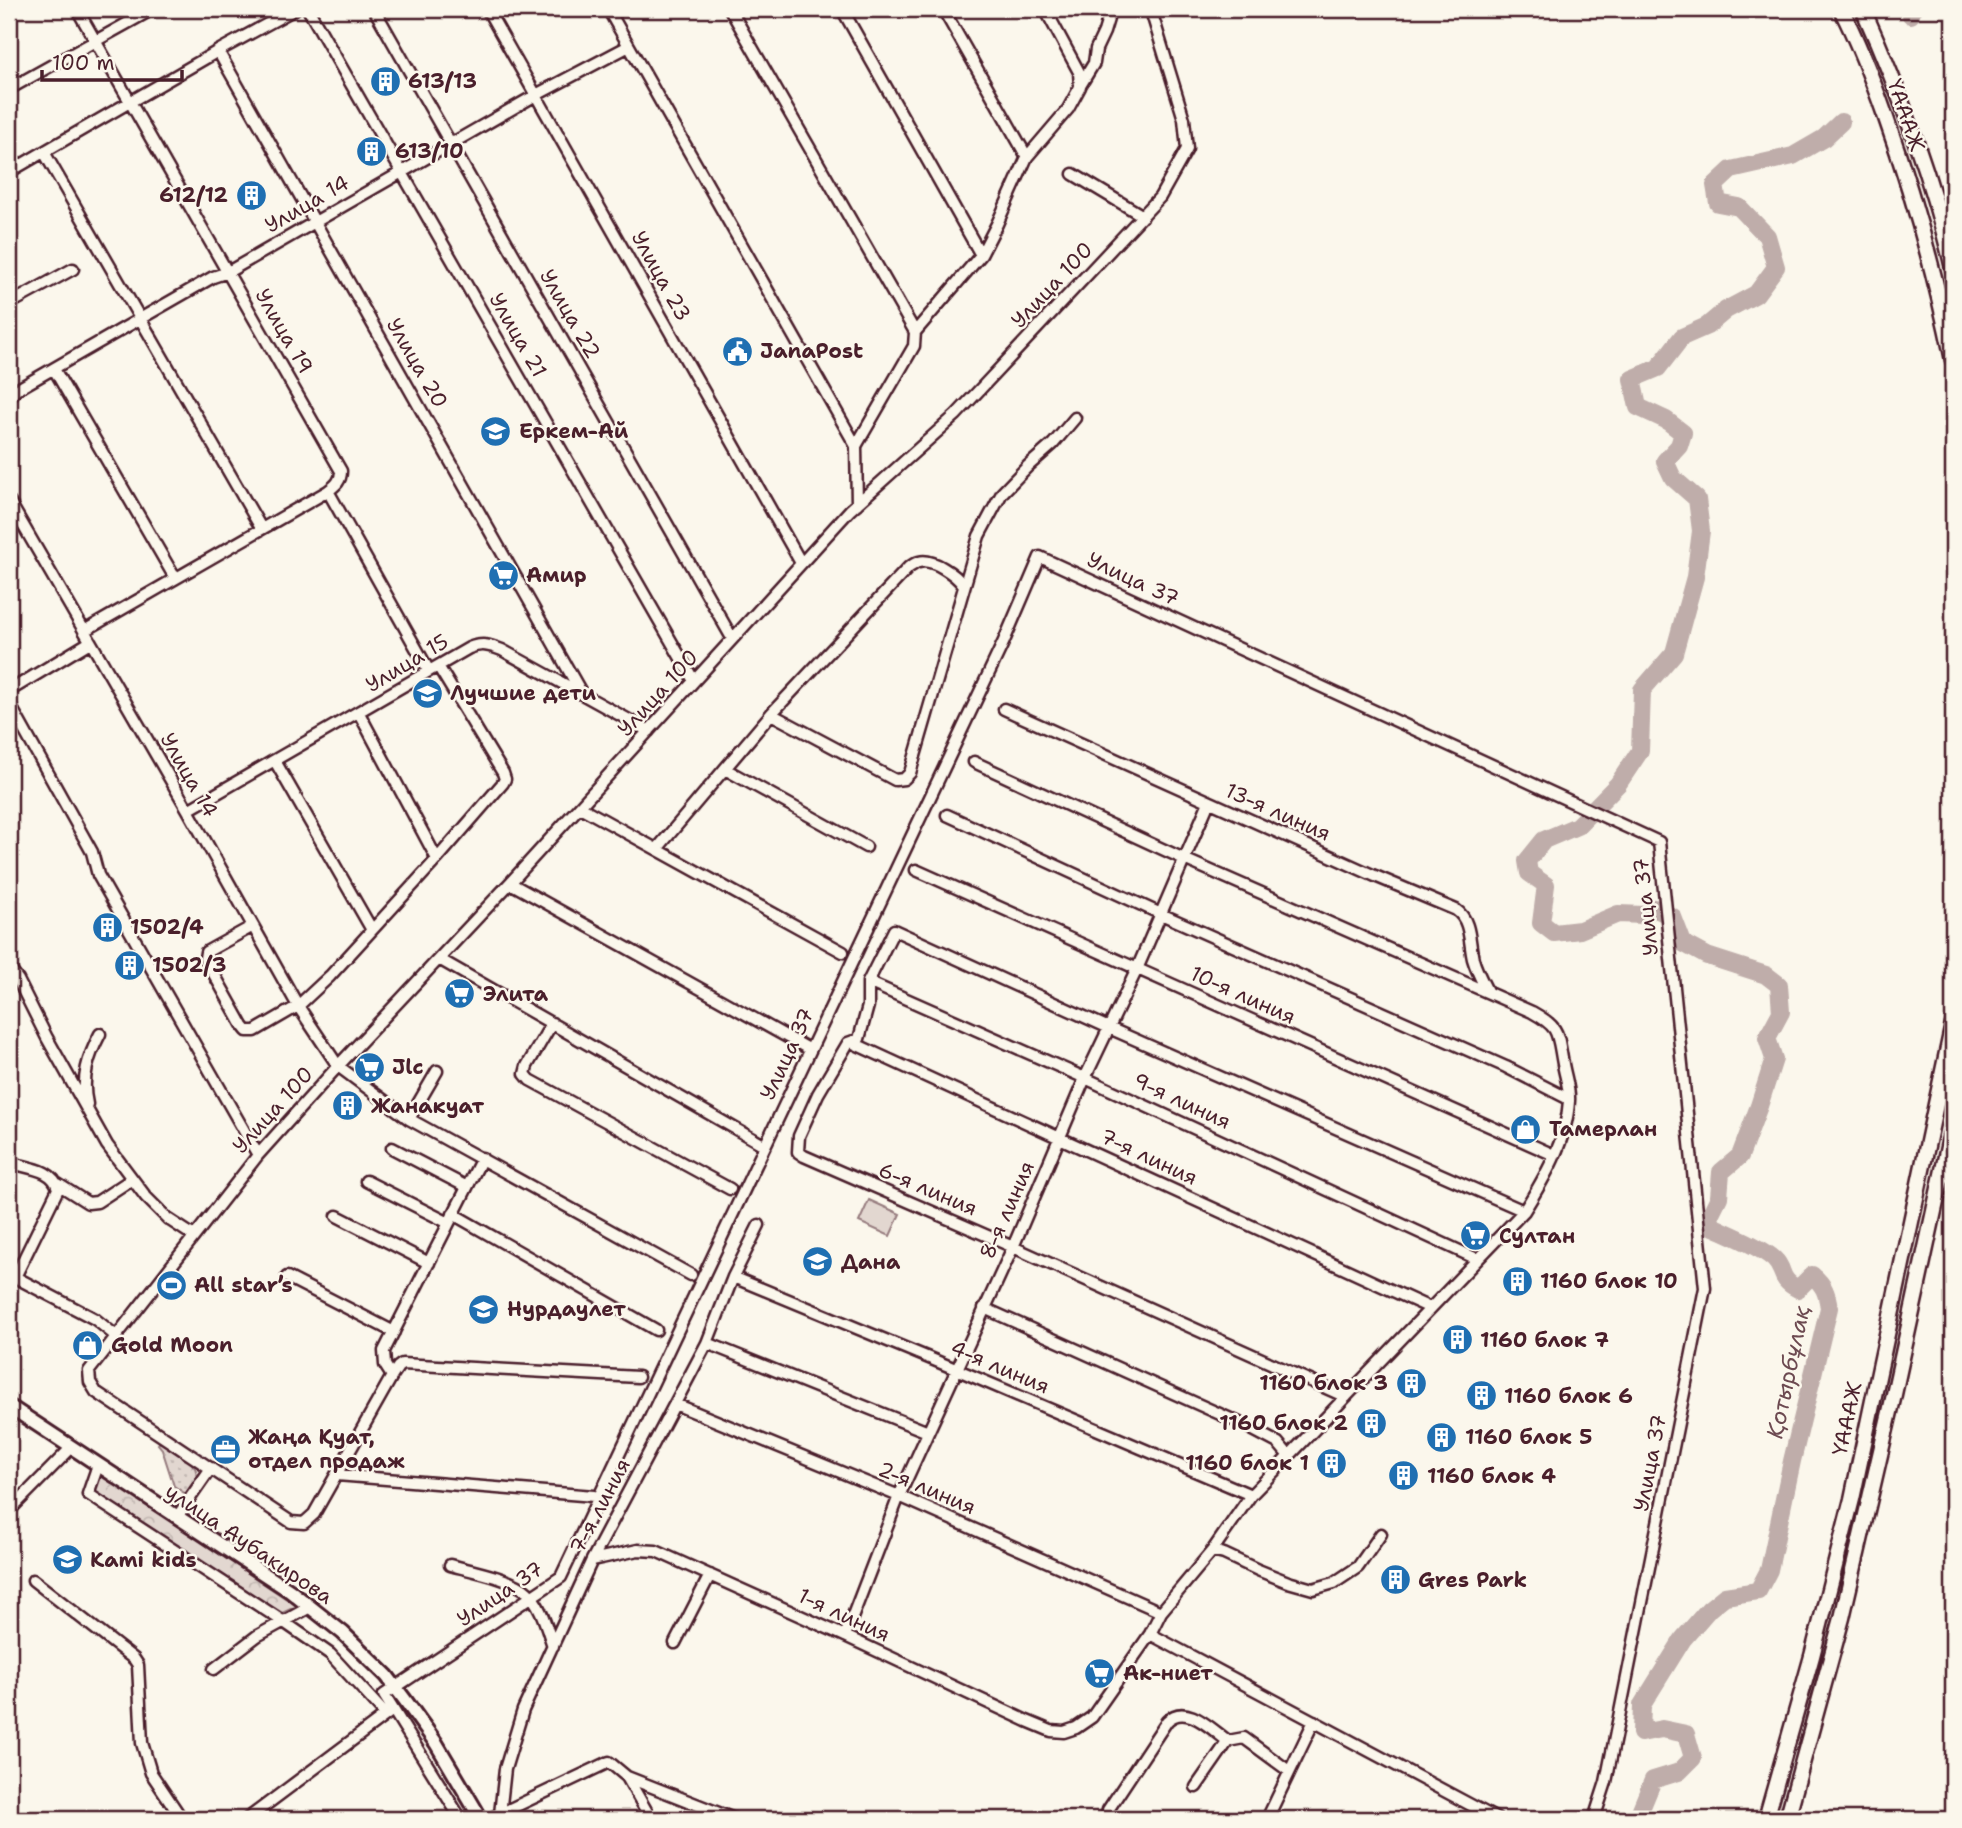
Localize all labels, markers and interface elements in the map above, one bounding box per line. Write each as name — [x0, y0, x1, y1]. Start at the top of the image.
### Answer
scale bar — [42, 38, 182, 82]
text: 100 m — [52, 49, 115, 77]
building icon: 613/13 — [368, 64, 402, 98]
place label: 613/13 — [408, 67, 477, 95]
street label: ҮАААЖ — [1881, 75, 1932, 155]
building icon: 613/10 — [355, 134, 389, 168]
place label: 613/10 — [395, 137, 464, 165]
street label: Улица 14 — [260, 169, 354, 239]
building icon: 612/12 — [234, 178, 268, 212]
place label: 612/12 — [159, 181, 228, 209]
street label: Улица 23 — [625, 226, 697, 326]
street label: Улица 100 — [1005, 236, 1099, 334]
street label: Улица 22 — [533, 264, 607, 364]
street label: Улица 19 — [249, 284, 319, 378]
street label: Улица 21 — [483, 288, 553, 382]
street label: Улица 20 — [380, 313, 454, 413]
public building icon: JanaPost — [720, 334, 754, 368]
place label: JanaPost — [760, 337, 863, 365]
school or university icon: Еркем-Ай — [479, 414, 513, 448]
place label: Еркем-Ай — [519, 417, 629, 445]
street label: Улица 37 — [1083, 546, 1183, 612]
supermarket icon: Амир — [486, 558, 520, 592]
place label: Амир — [526, 561, 587, 589]
street label: Улица 15 — [360, 627, 454, 699]
street label: Улица 100 — [611, 643, 705, 743]
school or university icon: Лучшие дети — [410, 676, 444, 710]
place label: Лучшие дети — [450, 679, 597, 707]
street label: Улица 14 — [154, 728, 224, 822]
street label: 13-я линия — [1221, 776, 1335, 848]
street label: Улица 37 — [1627, 857, 1665, 957]
building icon: 1502/4 — [90, 910, 124, 944]
place label: 1502/4 — [130, 913, 204, 941]
building icon: 1502/3 — [112, 948, 146, 982]
place label: 1502/3 — [152, 951, 226, 979]
street label: 10-я линия — [1186, 959, 1300, 1031]
supermarket icon: Элита — [443, 977, 477, 1011]
place label: Элита — [483, 980, 549, 1008]
street label: Улица 37 — [754, 1004, 820, 1104]
supermarket icon: Jlc — [352, 1050, 386, 1084]
place label: Jlc — [392, 1053, 424, 1081]
street label: Улица 100 — [226, 1060, 320, 1160]
street label: 9-я линия — [1129, 1066, 1235, 1136]
building icon: Жанакуат — [331, 1089, 365, 1123]
place label: Жанакуат — [371, 1092, 485, 1120]
shop icon: Тамерлан — [1509, 1112, 1543, 1146]
place label: Тамерлан — [1549, 1115, 1657, 1143]
street label: 7-я линия — [1096, 1122, 1202, 1192]
street label: 6-я линия — [874, 1156, 982, 1222]
street label: 8-я линия — [973, 1157, 1041, 1263]
supermarket icon: Султан — [1459, 1219, 1493, 1253]
place label: Султан — [1499, 1222, 1575, 1250]
school or university icon: Дана — [801, 1245, 835, 1279]
place label: Дана — [841, 1248, 901, 1276]
building icon: 1160 блок 10 — [1500, 1264, 1534, 1298]
place label: 1160 блок 10 — [1540, 1267, 1678, 1295]
sports icon: All star’s — [154, 1268, 188, 1302]
place label: All star’s — [194, 1271, 293, 1299]
school or university icon: Нурдаулет — [467, 1292, 501, 1326]
place label: Нурдаулет — [507, 1295, 626, 1323]
water label: Қотырбұлақ — [1759, 1303, 1817, 1441]
building icon: 1160 блок 7 — [1440, 1323, 1474, 1357]
place label: 1160 блок 7 — [1480, 1326, 1609, 1354]
shop icon: Gold Moon — [71, 1328, 105, 1362]
place label: Gold Moon — [111, 1331, 233, 1359]
street label: 4-я линия — [946, 1334, 1054, 1400]
building icon: 1160 блок 3 — [1394, 1366, 1428, 1400]
place label: 1160 блок 3 — [1259, 1369, 1388, 1397]
building icon: 1160 блок 6 — [1464, 1379, 1498, 1413]
street label: ҮАААЖ — [1826, 1379, 1869, 1458]
place label: 1160 блок 6 — [1504, 1382, 1633, 1410]
building icon: 1160 блок 2 — [1354, 1406, 1388, 1440]
place label: 1160 блок 2 — [1219, 1409, 1348, 1437]
street label: Улица 37 — [1627, 1412, 1673, 1514]
building icon: 1160 блок 5 — [1425, 1420, 1459, 1454]
place label: Жаңа Қуат, отдел продаж — [248, 1423, 405, 1475]
place label: 1160 блок 5 — [1465, 1423, 1592, 1451]
office icon: Жаңа Қуат, отдел продаж — [208, 1432, 242, 1466]
building icon: 1160 блок 1 — [1315, 1446, 1349, 1480]
place label: 1160 блок 1 — [1185, 1449, 1309, 1477]
street label: 7-я линия — [563, 1453, 637, 1559]
street label: 2-я линия — [874, 1455, 980, 1521]
building icon: 1160 блок 4 — [1387, 1459, 1421, 1493]
place label: 1160 блок 4 — [1427, 1462, 1556, 1490]
street label: улица Аубакирова — [160, 1477, 338, 1611]
school or university icon: Kami kids — [50, 1543, 84, 1577]
place label: Kami kids — [90, 1546, 197, 1574]
street label: Улица 37 — [451, 1555, 549, 1633]
building icon: Gres Park — [1378, 1563, 1412, 1597]
place label: Gres Park — [1418, 1566, 1527, 1594]
street label: 1-я линия — [794, 1582, 894, 1648]
supermarket icon: Ак-ниет — [1083, 1656, 1117, 1690]
place label: Ак-ниет — [1123, 1659, 1213, 1687]

